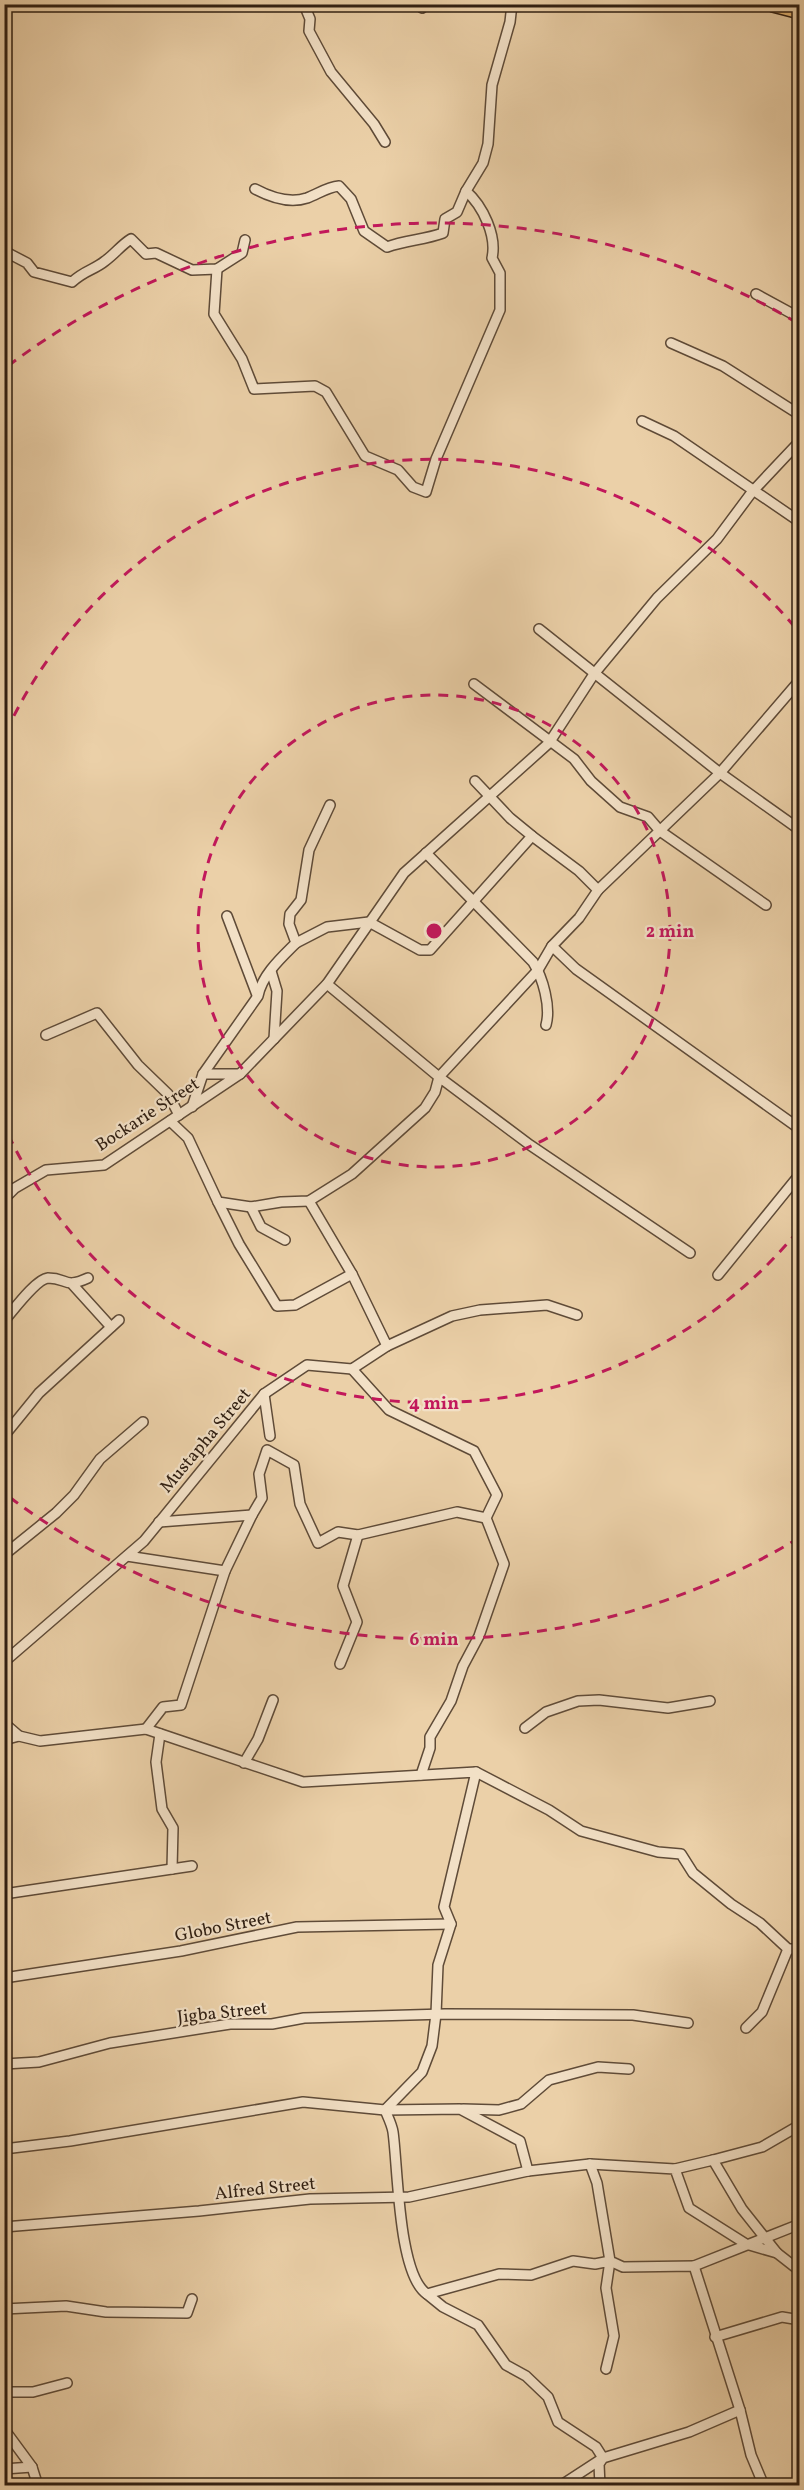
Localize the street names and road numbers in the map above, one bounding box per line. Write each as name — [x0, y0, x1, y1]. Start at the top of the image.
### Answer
street label: Bockarie Street — [91, 1072, 205, 1158]
street label: Mustapha Street — [155, 1383, 258, 1499]
street label: Globo Street — [173, 1906, 274, 1949]
street label: Jigba Street — [176, 1996, 268, 2031]
street label: Alfred Street — [214, 2172, 317, 2207]

